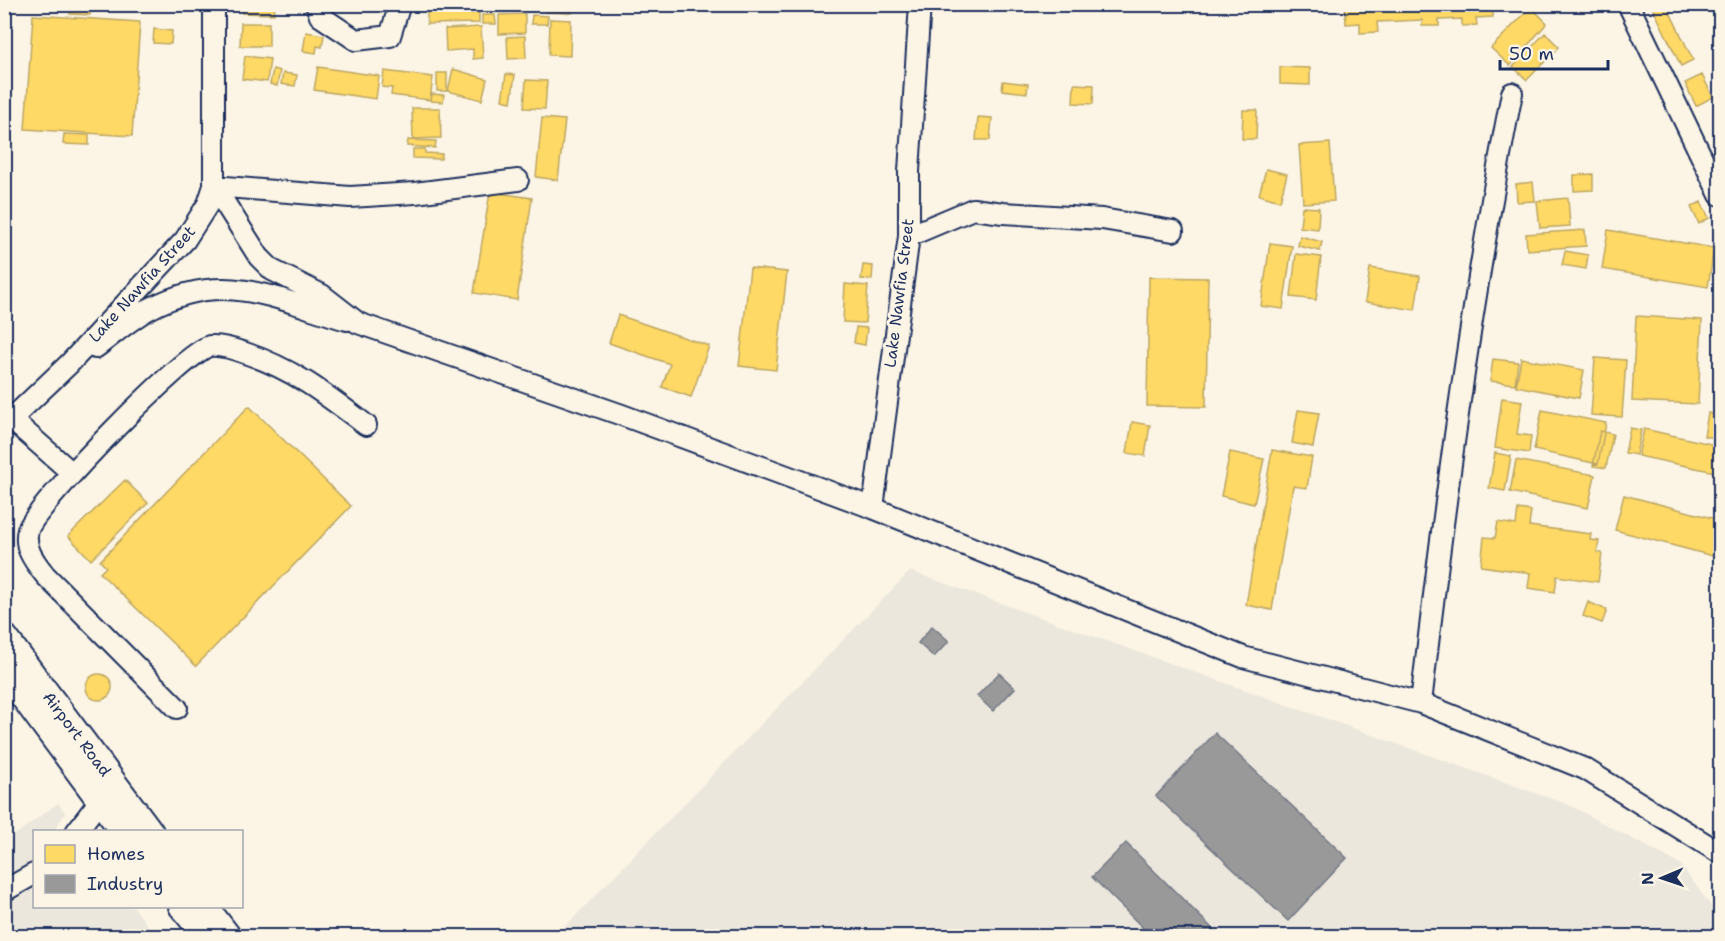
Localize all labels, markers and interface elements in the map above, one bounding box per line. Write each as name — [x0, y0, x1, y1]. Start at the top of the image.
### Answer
scale bar — [1500, 33, 1608, 71]
text: 50 m — [1509, 42, 1554, 66]
street label: Lake Nawfia Street — [879, 217, 919, 369]
street label: Lake Nawfia Street — [84, 221, 200, 347]
street label: Airport Road — [38, 687, 116, 781]
legend — [33, 830, 243, 908]
text: Homes — [87, 842, 145, 866]
north arrow — [1632, 848, 1692, 908]
text: Industry — [87, 872, 163, 896]
text: N — [1637, 872, 1658, 885]

